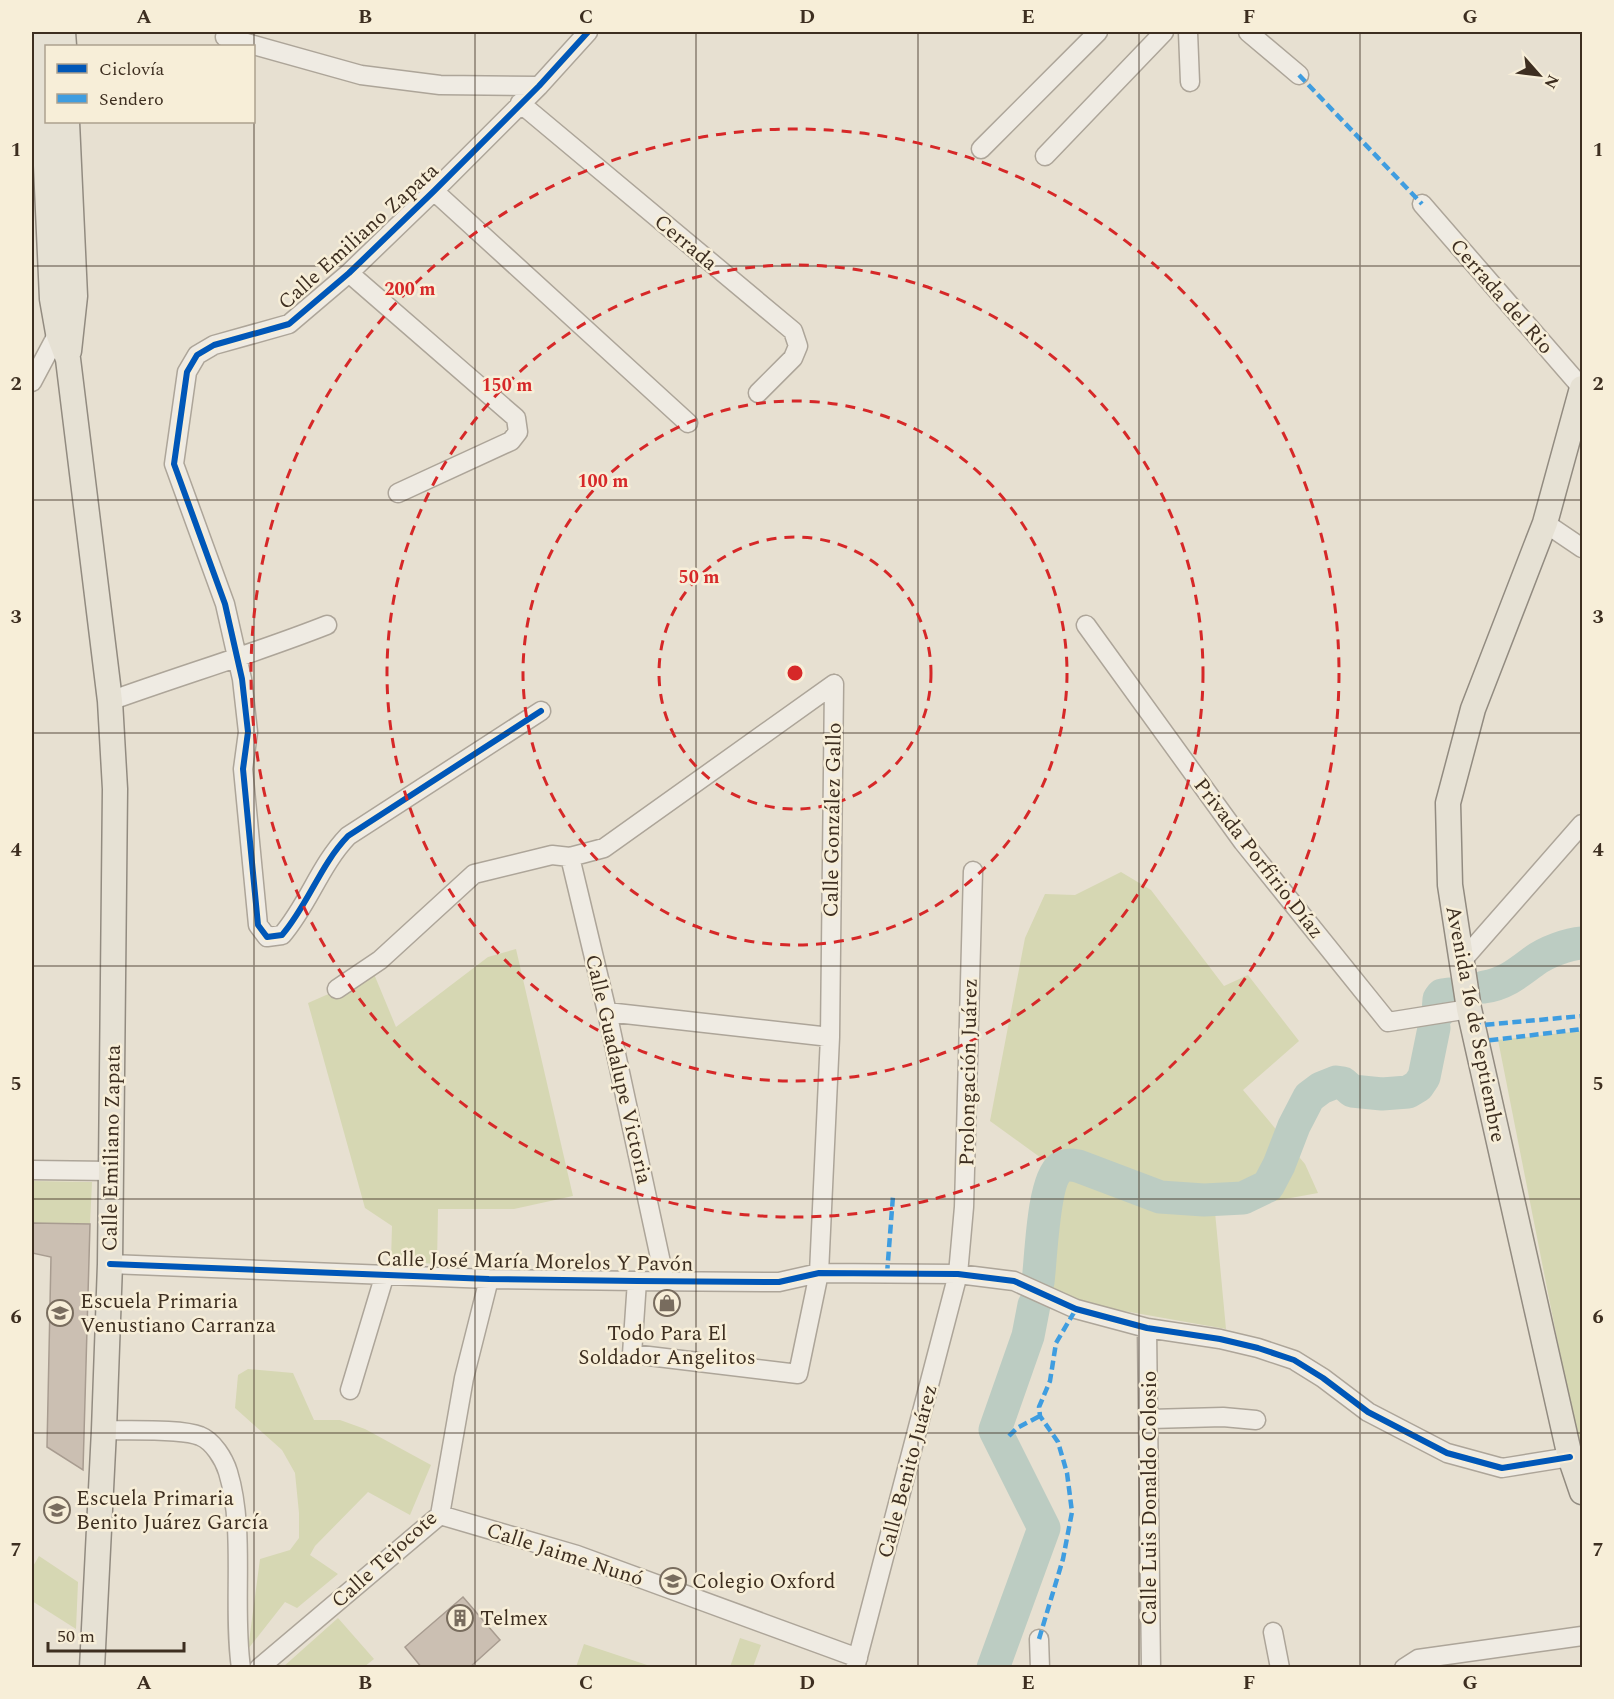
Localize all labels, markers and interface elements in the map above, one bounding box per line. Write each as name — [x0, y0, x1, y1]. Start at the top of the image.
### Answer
text: A — [136, 2, 152, 32]
text: B — [358, 2, 372, 32]
text: C — [579, 2, 593, 32]
text: D — [799, 2, 815, 32]
text: E — [1021, 2, 1035, 32]
text: F — [1243, 2, 1255, 32]
text: G — [1462, 2, 1478, 32]
legend — [45, 45, 255, 123]
north arrow — [1509, 45, 1569, 105]
text: Ciclovía — [99, 56, 165, 83]
text: N — [1538, 70, 1565, 93]
text: Sendero — [99, 86, 164, 113]
text: 1 — [10, 135, 22, 165]
text: 1 — [1592, 135, 1604, 165]
street label: Calle Emiliano Zapata — [271, 155, 447, 318]
street label: Cerrada — [647, 207, 725, 279]
street label: Cerrada del Rio — [1442, 231, 1561, 362]
text: 200 m — [384, 276, 436, 303]
text: 2 — [10, 369, 22, 399]
text: 2 — [1592, 369, 1604, 399]
text: 150 m — [481, 372, 533, 399]
text: 100 m — [577, 468, 629, 495]
text: 50 m — [679, 564, 719, 591]
text: 3 — [10, 602, 22, 632]
text: 3 — [1592, 602, 1604, 632]
centre of rings — [785, 663, 805, 683]
street label: Calle González Gallo — [815, 722, 851, 918]
street label: Privada Porfirio Díaz — [1185, 771, 1331, 946]
text: 4 — [10, 835, 22, 865]
text: 4 — [1592, 835, 1604, 865]
street label: Avenida 16 de Septiembre — [1436, 903, 1514, 1145]
street label: Calle Guadalupe Victoria — [576, 951, 660, 1188]
street label: Prolongación Juárez — [951, 978, 987, 1166]
street label: Calle Emiliano Zapata — [94, 1044, 130, 1252]
text: 5 — [10, 1069, 22, 1099]
text: 5 — [1592, 1069, 1604, 1099]
street label: Calle José María Morelos Y Pavón — [376, 1243, 694, 1281]
place label: Escuela Primaria Venustiano Carranza — [80, 1286, 277, 1342]
shop icon: Todo Para El Soldador Angelitos — [652, 1288, 682, 1318]
school or university icon: Escuela Primaria Venustiano Carranza — [45, 1298, 75, 1328]
text: 6 — [10, 1302, 22, 1332]
text: 6 — [1592, 1302, 1604, 1332]
place label: Todo Para El Soldador Angelitos — [578, 1318, 756, 1374]
street label: Calle Luis Donaldo Colosio — [1134, 1371, 1166, 1625]
street label: Calle Benito Juárez — [869, 1381, 947, 1562]
place label: Escuela Primaria Benito Juárez García — [76, 1483, 269, 1539]
school or university icon: Escuela Primaria Benito Juárez García — [42, 1495, 72, 1525]
street label: Calle Tejocote — [324, 1503, 445, 1616]
street label: Calle Jaime Nunó — [482, 1515, 647, 1595]
text: 7 — [10, 1535, 22, 1565]
text: 7 — [1592, 1535, 1604, 1565]
school or university icon: Colegio Oxford — [658, 1566, 688, 1596]
place label: Colegio Oxford — [692, 1566, 836, 1598]
building icon: Telmex — [445, 1603, 475, 1633]
place label: Telmex — [480, 1603, 548, 1635]
scale bar — [48, 1615, 184, 1653]
text: 50 m — [57, 1623, 95, 1650]
text: A — [136, 1668, 152, 1698]
text: B — [358, 1668, 372, 1698]
text: C — [579, 1668, 593, 1698]
text: D — [799, 1668, 815, 1698]
text: E — [1021, 1668, 1035, 1698]
text: F — [1243, 1668, 1255, 1698]
text: G — [1462, 1668, 1478, 1698]

